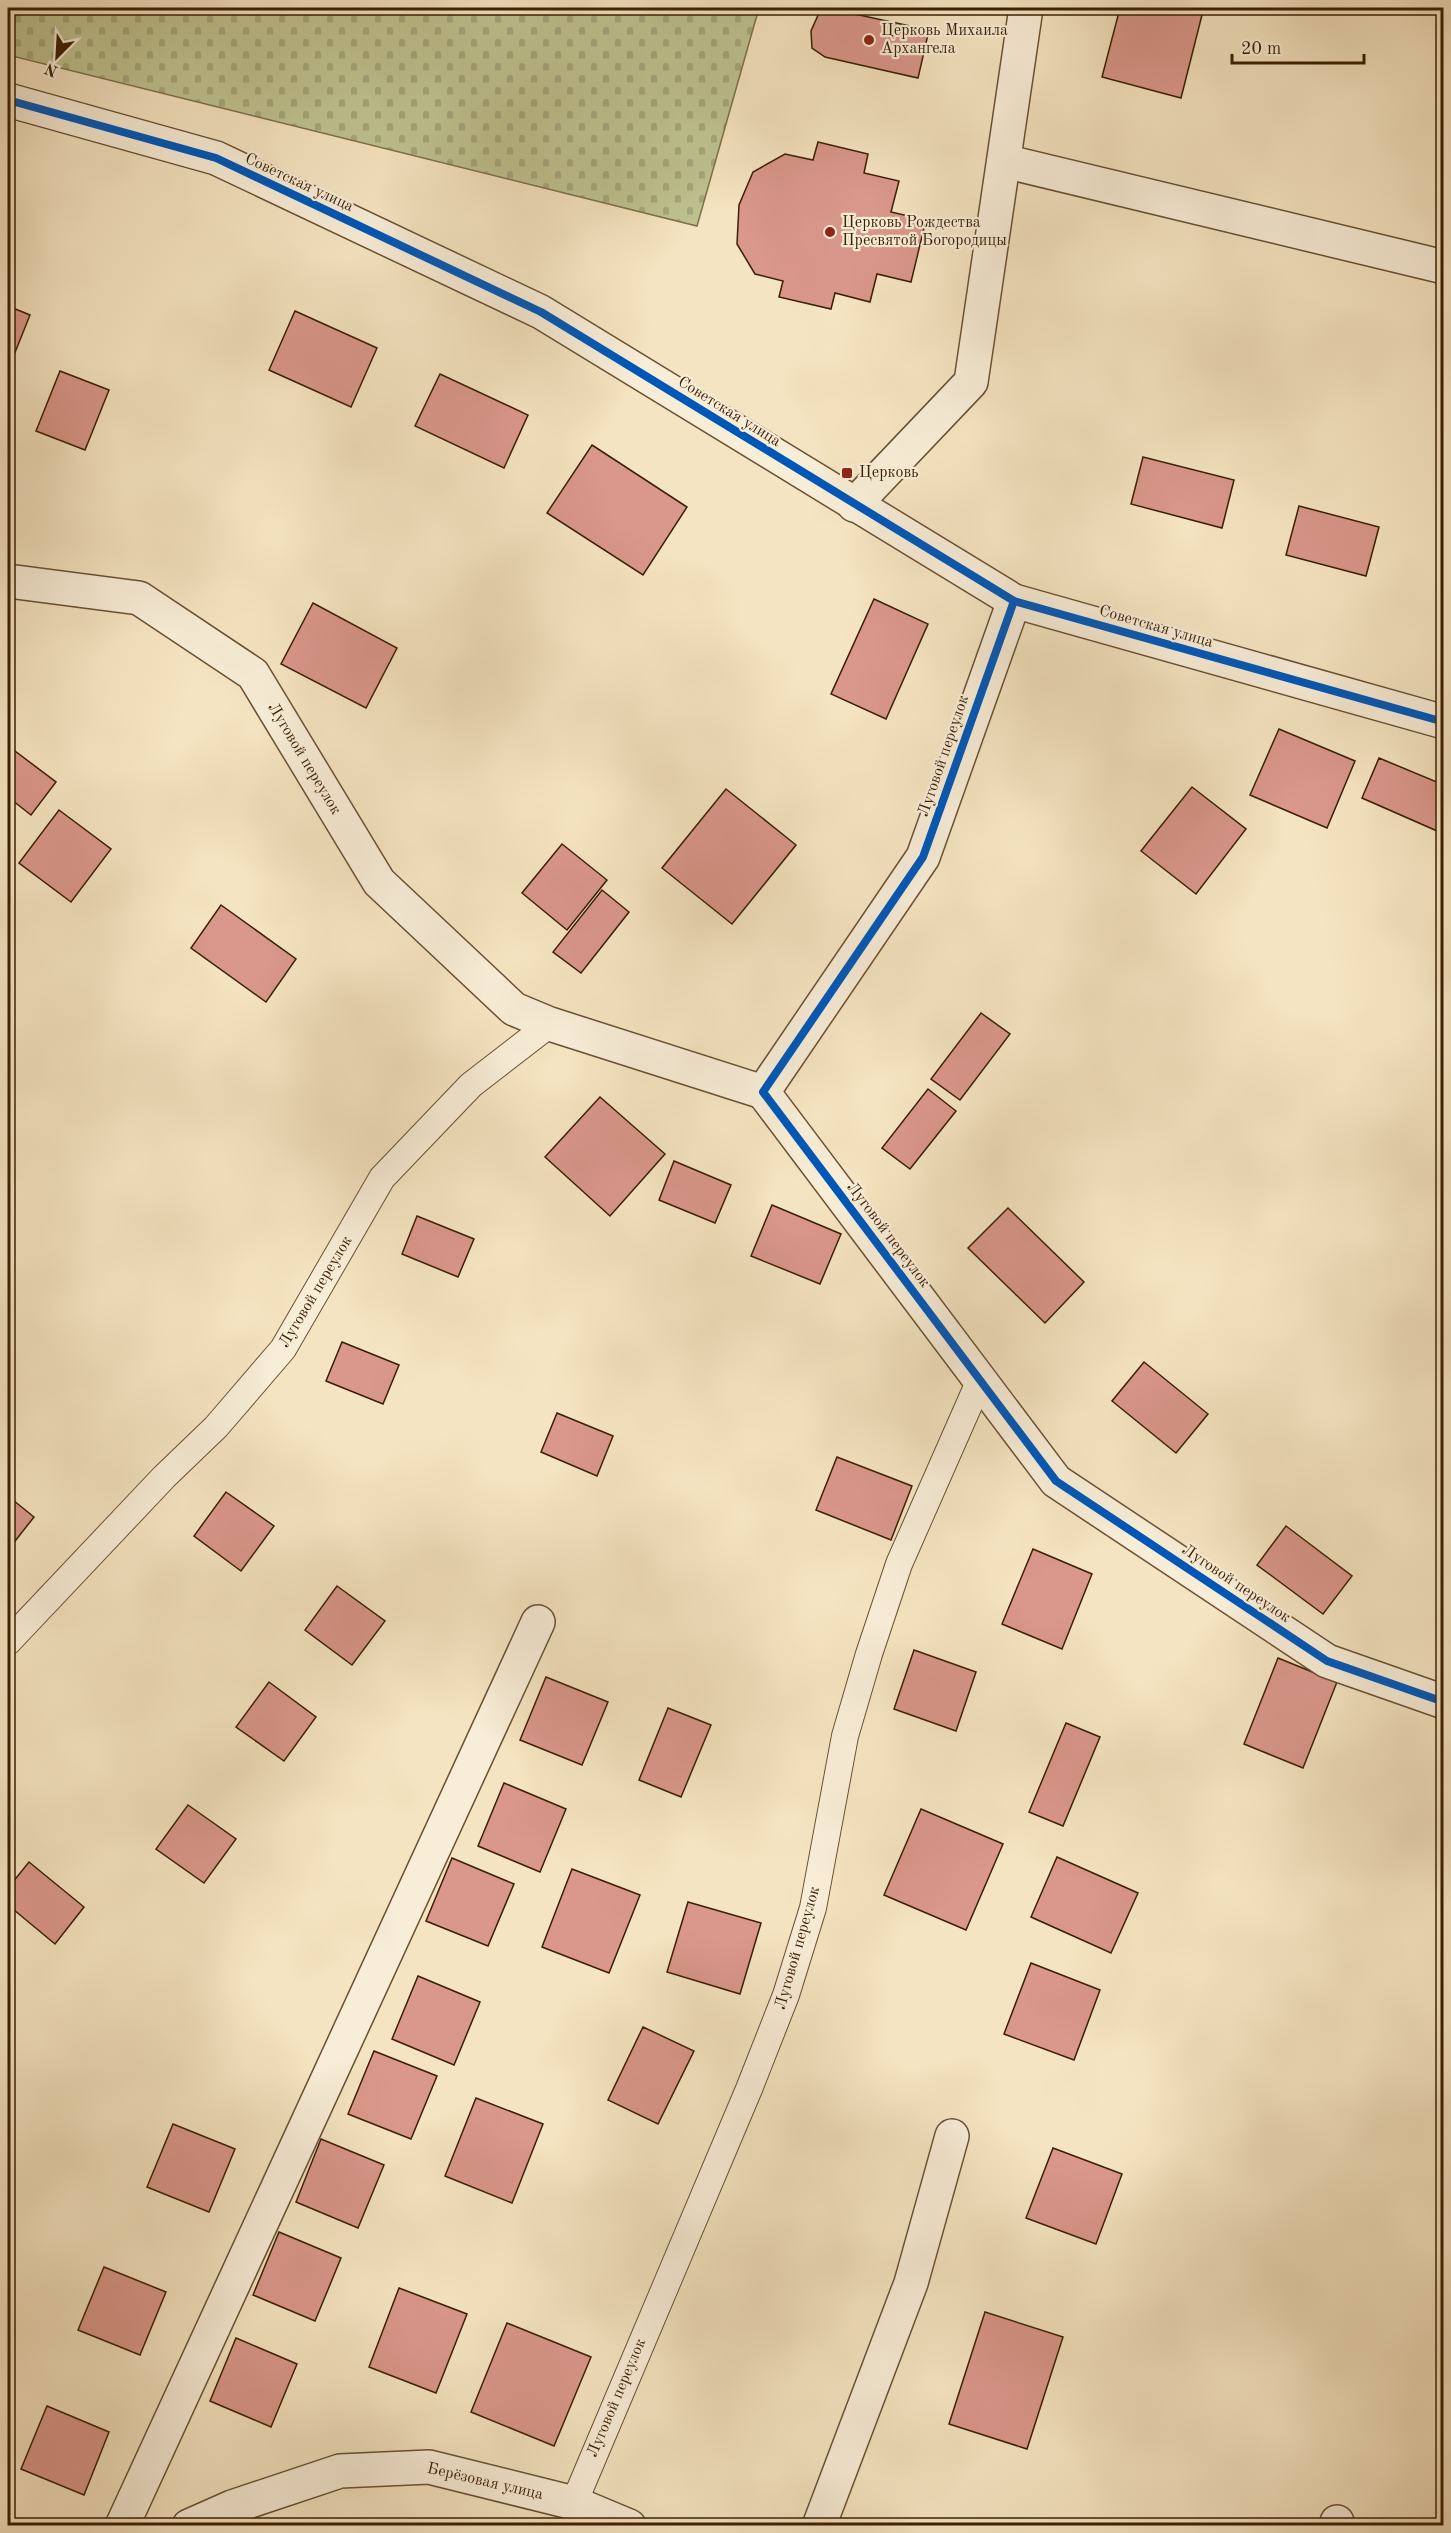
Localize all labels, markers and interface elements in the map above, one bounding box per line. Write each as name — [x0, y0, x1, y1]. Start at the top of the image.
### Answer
place label: Церковь Михаила Архангела — [881, 23, 1008, 57]
north arrow — [27, 27, 87, 87]
scale bar — [1232, 27, 1364, 65]
marker: Церковь Михаила Архангела — [862, 33, 876, 47]
text: 20 m — [1241, 40, 1281, 58]
text: N — [42, 59, 61, 79]
street label: Советская улица — [242, 151, 356, 215]
place label: Церковь Рождества Пресвятой Богородицы — [842, 215, 1007, 249]
marker: Церковь Рождества Пресвятой Богородицы — [823, 225, 837, 239]
street label: Советская улица — [675, 374, 783, 450]
place label: Церковь — [859, 465, 919, 481]
marker: Церковь — [840, 466, 854, 480]
street label: Советская улица — [1097, 603, 1215, 651]
street label: Луговой переулок — [916, 693, 972, 819]
street label: Луговой переулок — [264, 700, 344, 818]
street label: Луговой переулок — [843, 1179, 933, 1291]
street label: Луговой переулок — [276, 1233, 356, 1351]
street label: Луговой переулок — [1179, 1542, 1293, 1626]
street label: Луговой переулок — [773, 1885, 823, 2011]
street label: Луговой переулок — [585, 2336, 649, 2460]
street label: Берёзовая улица — [425, 2461, 545, 2503]

